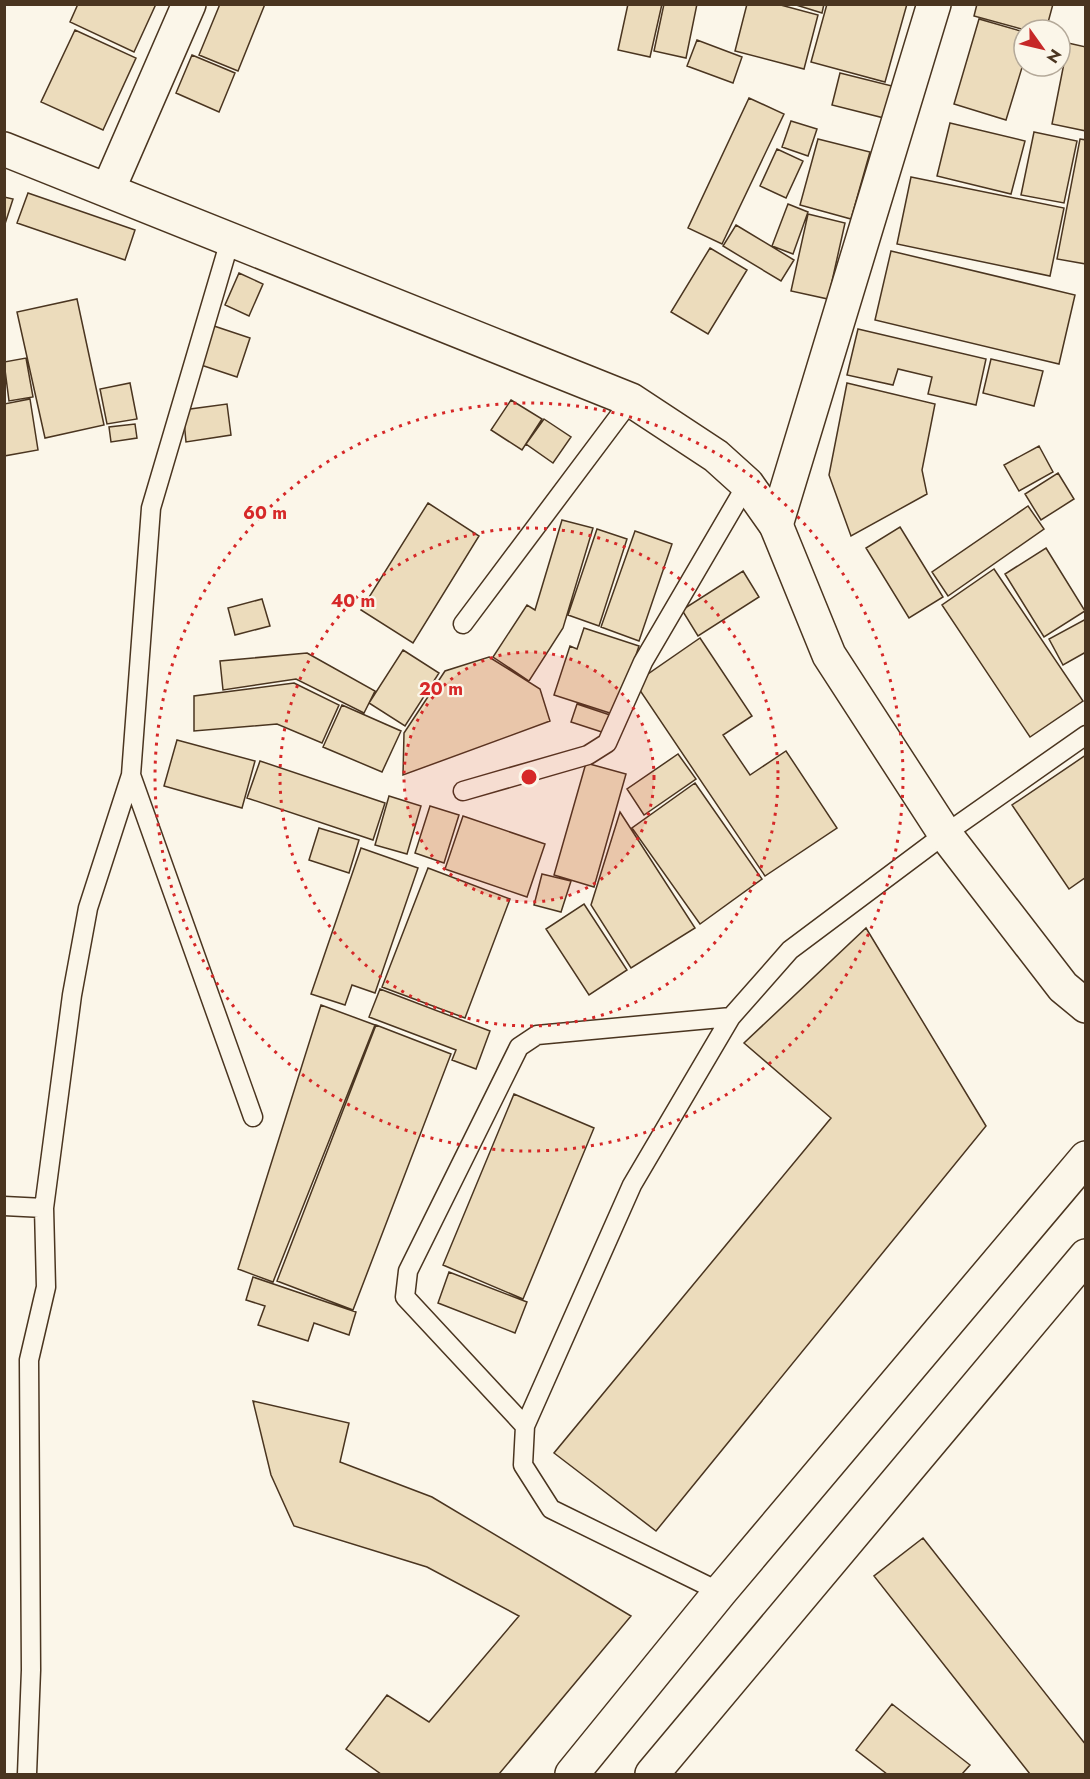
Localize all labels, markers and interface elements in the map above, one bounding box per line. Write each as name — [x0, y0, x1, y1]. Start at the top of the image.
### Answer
north arrow — [1012, 18, 1072, 78]
text: N — [1041, 44, 1067, 68]
text: 60 m — [243, 500, 287, 526]
text: 40 m — [331, 588, 375, 614]
text: 20 m — [419, 676, 463, 702]
centre of rings — [519, 767, 539, 787]

